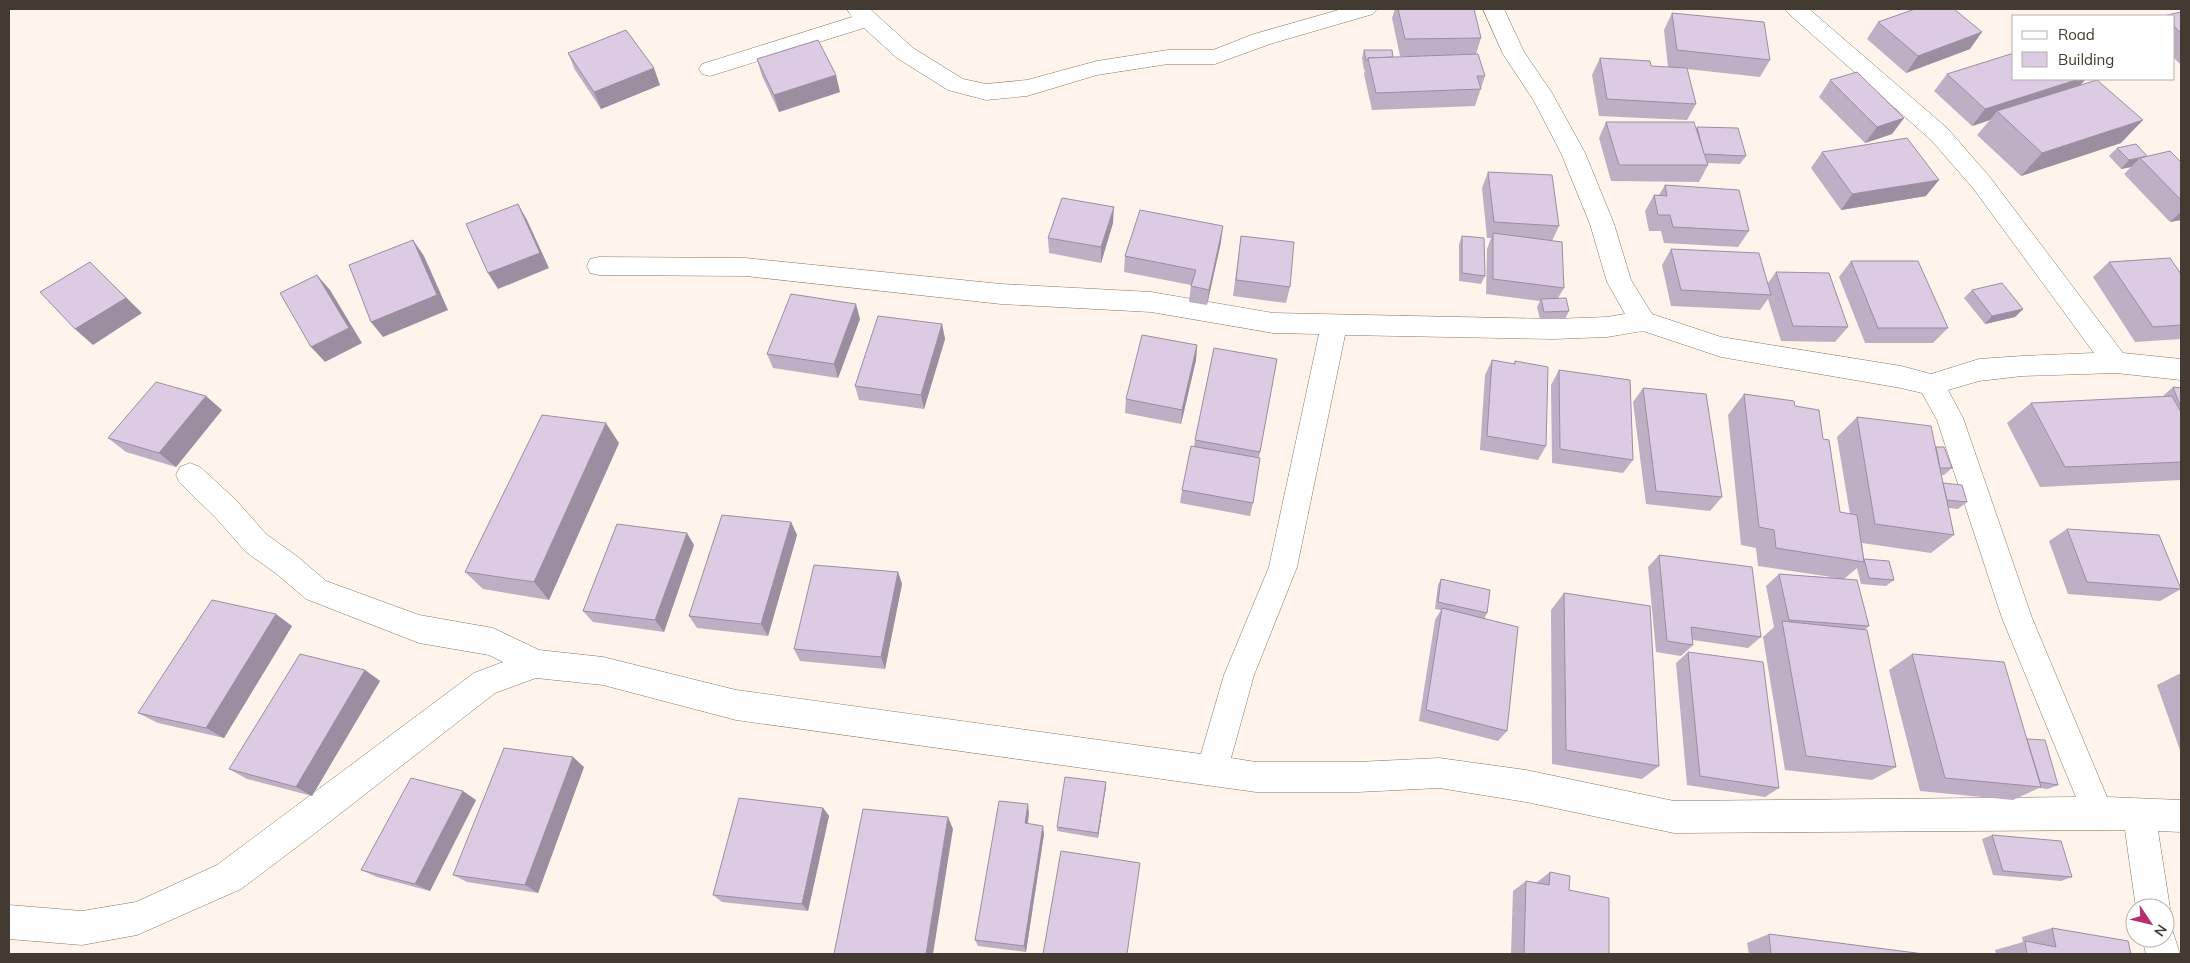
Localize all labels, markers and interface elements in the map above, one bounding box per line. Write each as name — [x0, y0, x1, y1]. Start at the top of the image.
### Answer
legend — [2012, 15, 2175, 80]
text: Road — [2058, 25, 2095, 44]
text: Building — [2058, 50, 2114, 69]
north arrow — [2125, 898, 2175, 948]
text: N — [2150, 921, 2171, 940]

